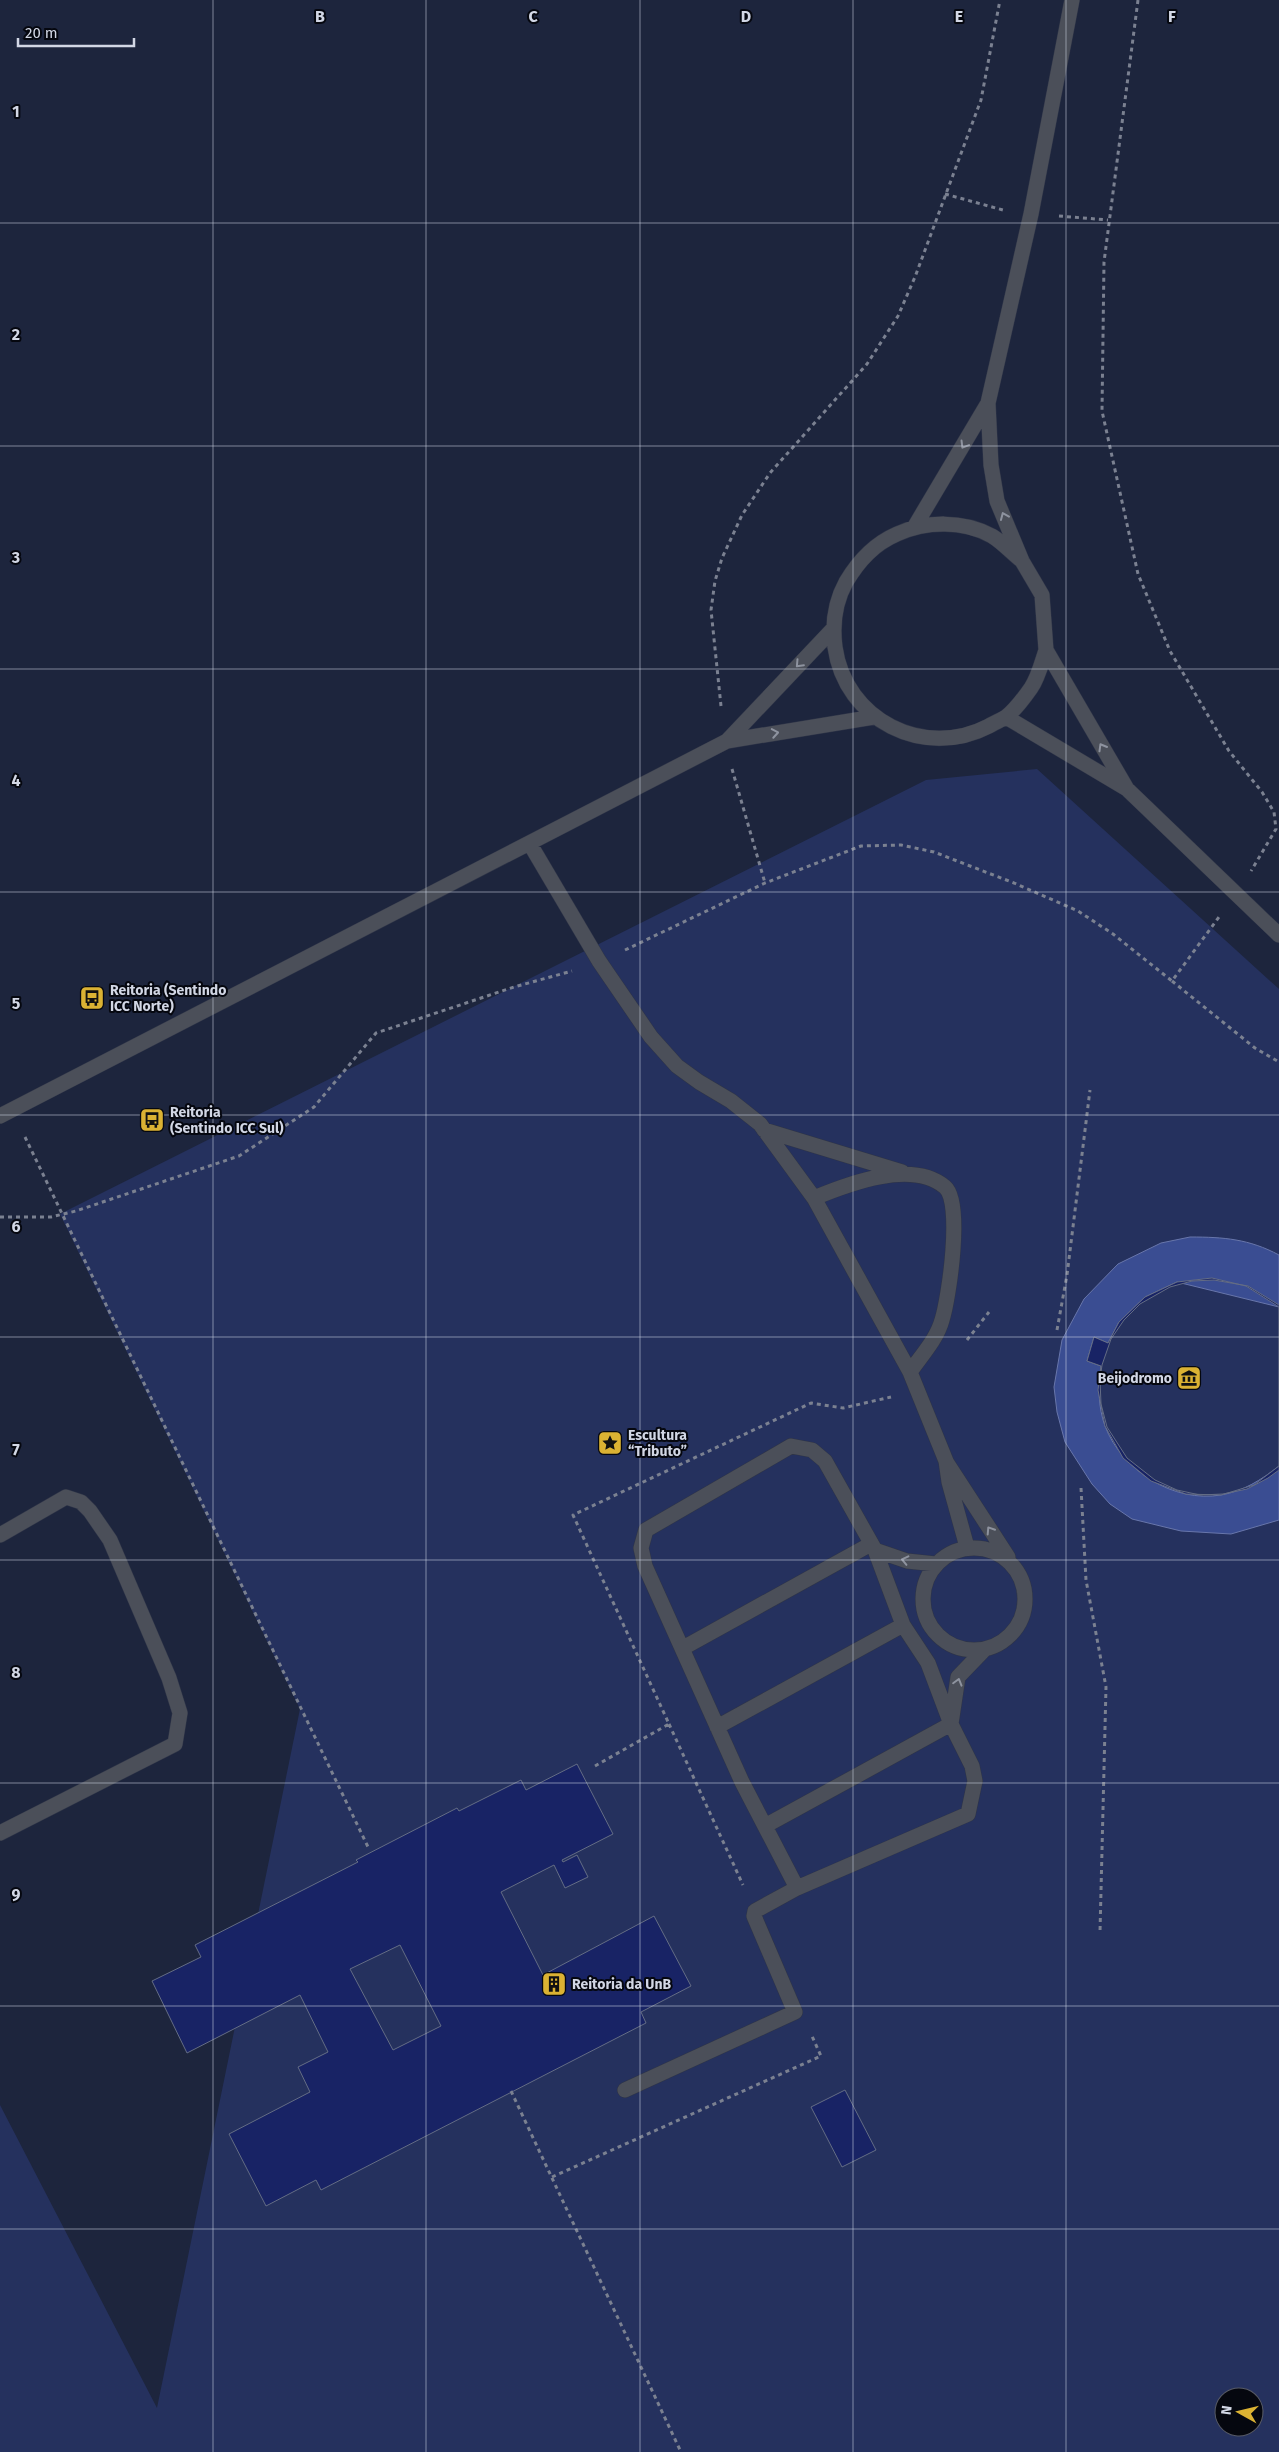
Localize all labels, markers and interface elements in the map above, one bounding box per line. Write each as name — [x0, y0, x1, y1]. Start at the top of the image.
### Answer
text: B — [315, 7, 325, 26]
text: C — [528, 7, 538, 26]
text: D — [741, 7, 751, 26]
text: E — [955, 7, 963, 26]
text: F — [1168, 7, 1176, 26]
scale bar — [18, 15, 134, 47]
text: 20 m — [25, 24, 58, 42]
text: 1 — [12, 102, 20, 121]
text: 2 — [12, 325, 20, 344]
one-way arrow — [960, 439, 970, 448]
one-way arrow — [999, 512, 1010, 521]
text: 3 — [11, 548, 20, 567]
one-way arrow — [796, 659, 805, 668]
one-way arrow — [770, 728, 779, 738]
one-way arrow — [1099, 743, 1109, 752]
text: 4 — [11, 771, 21, 790]
place label: Reitoria (Sentindo ICC Norte) — [110, 982, 226, 1015]
bus stop icon: Reitoria (Sentindo ICC Norte) — [79, 985, 105, 1011]
text: 5 — [12, 994, 21, 1013]
place label: Reitoria (Sentindo ICC Sul) — [170, 1104, 284, 1137]
bus stop icon: Reitoria (Sentindo ICC Sul) — [139, 1107, 165, 1133]
text: 6 — [11, 1217, 21, 1236]
museum icon: Beijodromo — [1176, 1365, 1202, 1391]
place label: Beijodromo — [1098, 1370, 1172, 1387]
place label: Escultura “Tributo” — [628, 1427, 687, 1460]
place icon: Escultura “Tributo” — [597, 1430, 623, 1456]
text: 7 — [12, 1440, 20, 1459]
one-way arrow — [987, 1526, 996, 1536]
one-way arrow — [900, 1555, 909, 1566]
text: 8 — [11, 1663, 21, 1682]
one-way arrow — [953, 1678, 963, 1687]
text: 9 — [12, 1885, 21, 1904]
building icon: Reitoria da UnB — [541, 1971, 567, 1997]
place label: Reitoria da UnB — [572, 1976, 672, 1993]
north arrow — [1214, 2387, 1264, 2437]
text: N — [1218, 2404, 1236, 2416]

